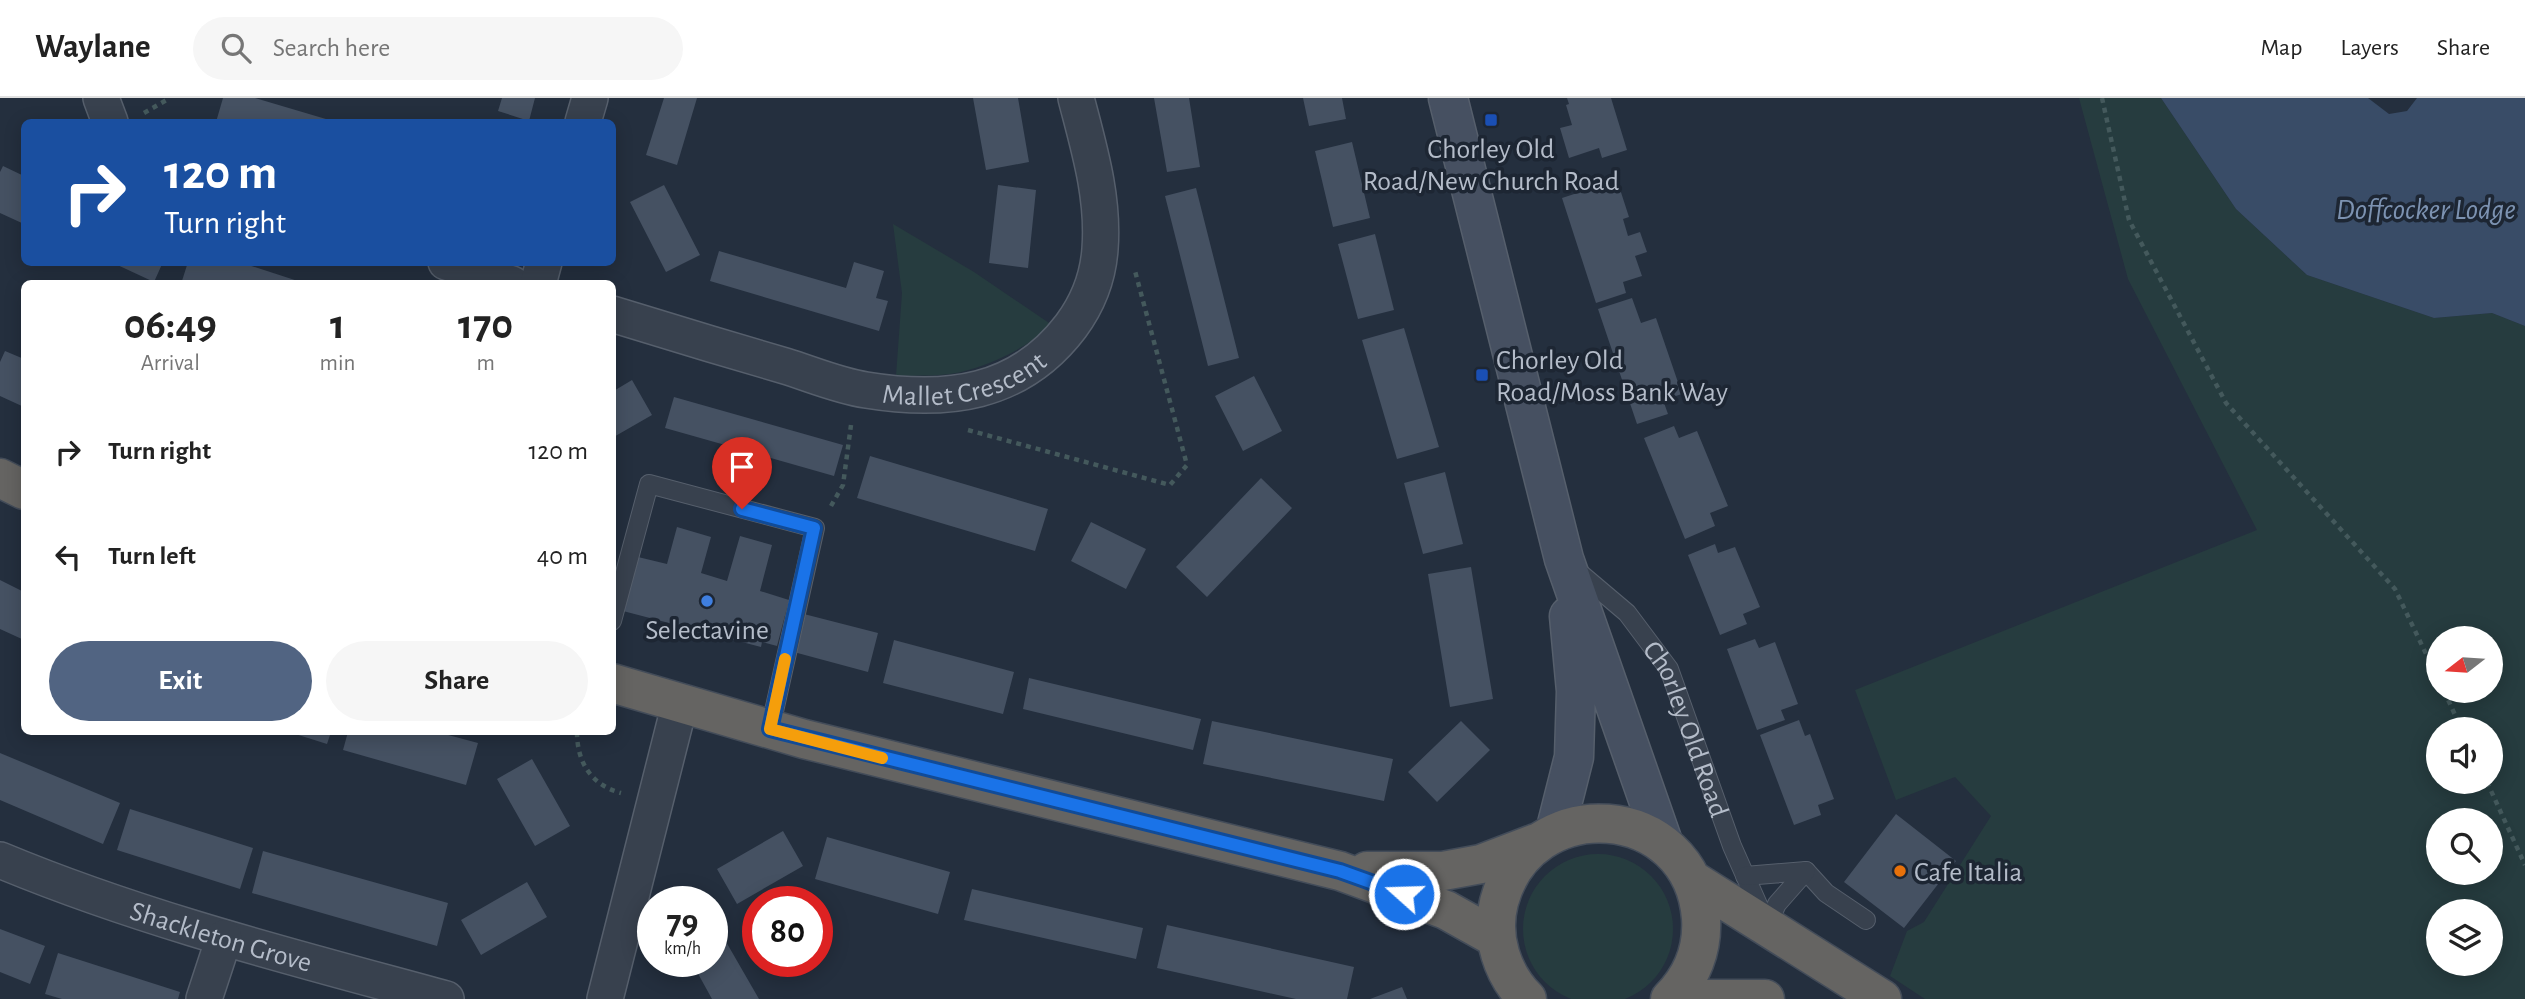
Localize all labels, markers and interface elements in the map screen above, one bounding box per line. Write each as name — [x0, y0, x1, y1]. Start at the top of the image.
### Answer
search box — [193, 17, 683, 80]
icon: search — [217, 29, 255, 67]
text: Waylane — [35, 31, 151, 64]
text: Search here — [273, 35, 390, 61]
text: Map — [2260, 36, 2302, 60]
text: Layers — [2340, 36, 2399, 60]
text: Share — [2437, 36, 2490, 60]
marker: Chorley Old Road/New Church Road — [1483, 112, 1499, 128]
place label: Chorley Old Road/New Church Road — [1363, 136, 1619, 196]
icon: right — [49, 147, 140, 238]
text: 120 m — [164, 149, 277, 198]
water label: Doffcocker Lodge — [2336, 195, 2516, 225]
text: Turn right — [164, 207, 286, 239]
text: 06:49 — [124, 304, 217, 346]
text: 1 — [330, 304, 345, 346]
text: 170 — [458, 304, 513, 346]
street label: Mallet Crescent — [881, 347, 1052, 411]
place label: Chorley Old Road/Moss Bank Way — [1496, 347, 1728, 407]
text: Arrival — [141, 352, 200, 375]
text: min — [320, 352, 355, 375]
text: m — [476, 352, 495, 375]
marker: Chorley Old Road/Moss Bank Way — [1474, 367, 1490, 383]
icon: right — [49, 433, 87, 471]
pin — [712, 437, 772, 509]
text: Turn right — [108, 438, 211, 464]
text: 120 m — [528, 438, 588, 464]
icon: arrive — [723, 448, 761, 486]
icon: left — [49, 538, 87, 576]
text: Turn left — [108, 543, 196, 569]
text: 40 m — [537, 543, 588, 569]
marker: Selectavine — [699, 593, 715, 609]
place label: Selectavine — [645, 617, 769, 645]
north arrow — [2426, 626, 2502, 704]
map controls — [2426, 626, 2503, 976]
street label: Chorley Old Road — [1637, 636, 1733, 821]
button: Exit — [49, 641, 312, 721]
button: Share — [326, 641, 588, 721]
button: sound — [2426, 717, 2503, 794]
button: search — [2426, 808, 2503, 885]
position arrow — [1367, 857, 1441, 931]
place label: Cafe Italia — [1914, 859, 2023, 887]
marker: Cafe Italia — [1892, 863, 1908, 879]
speed limit sign: 80 — [742, 886, 833, 977]
street label: Shackleton Grove — [126, 897, 315, 978]
button: layers — [2426, 899, 2503, 976]
text: 79 — [666, 905, 699, 940]
text: km/h — [664, 940, 701, 958]

